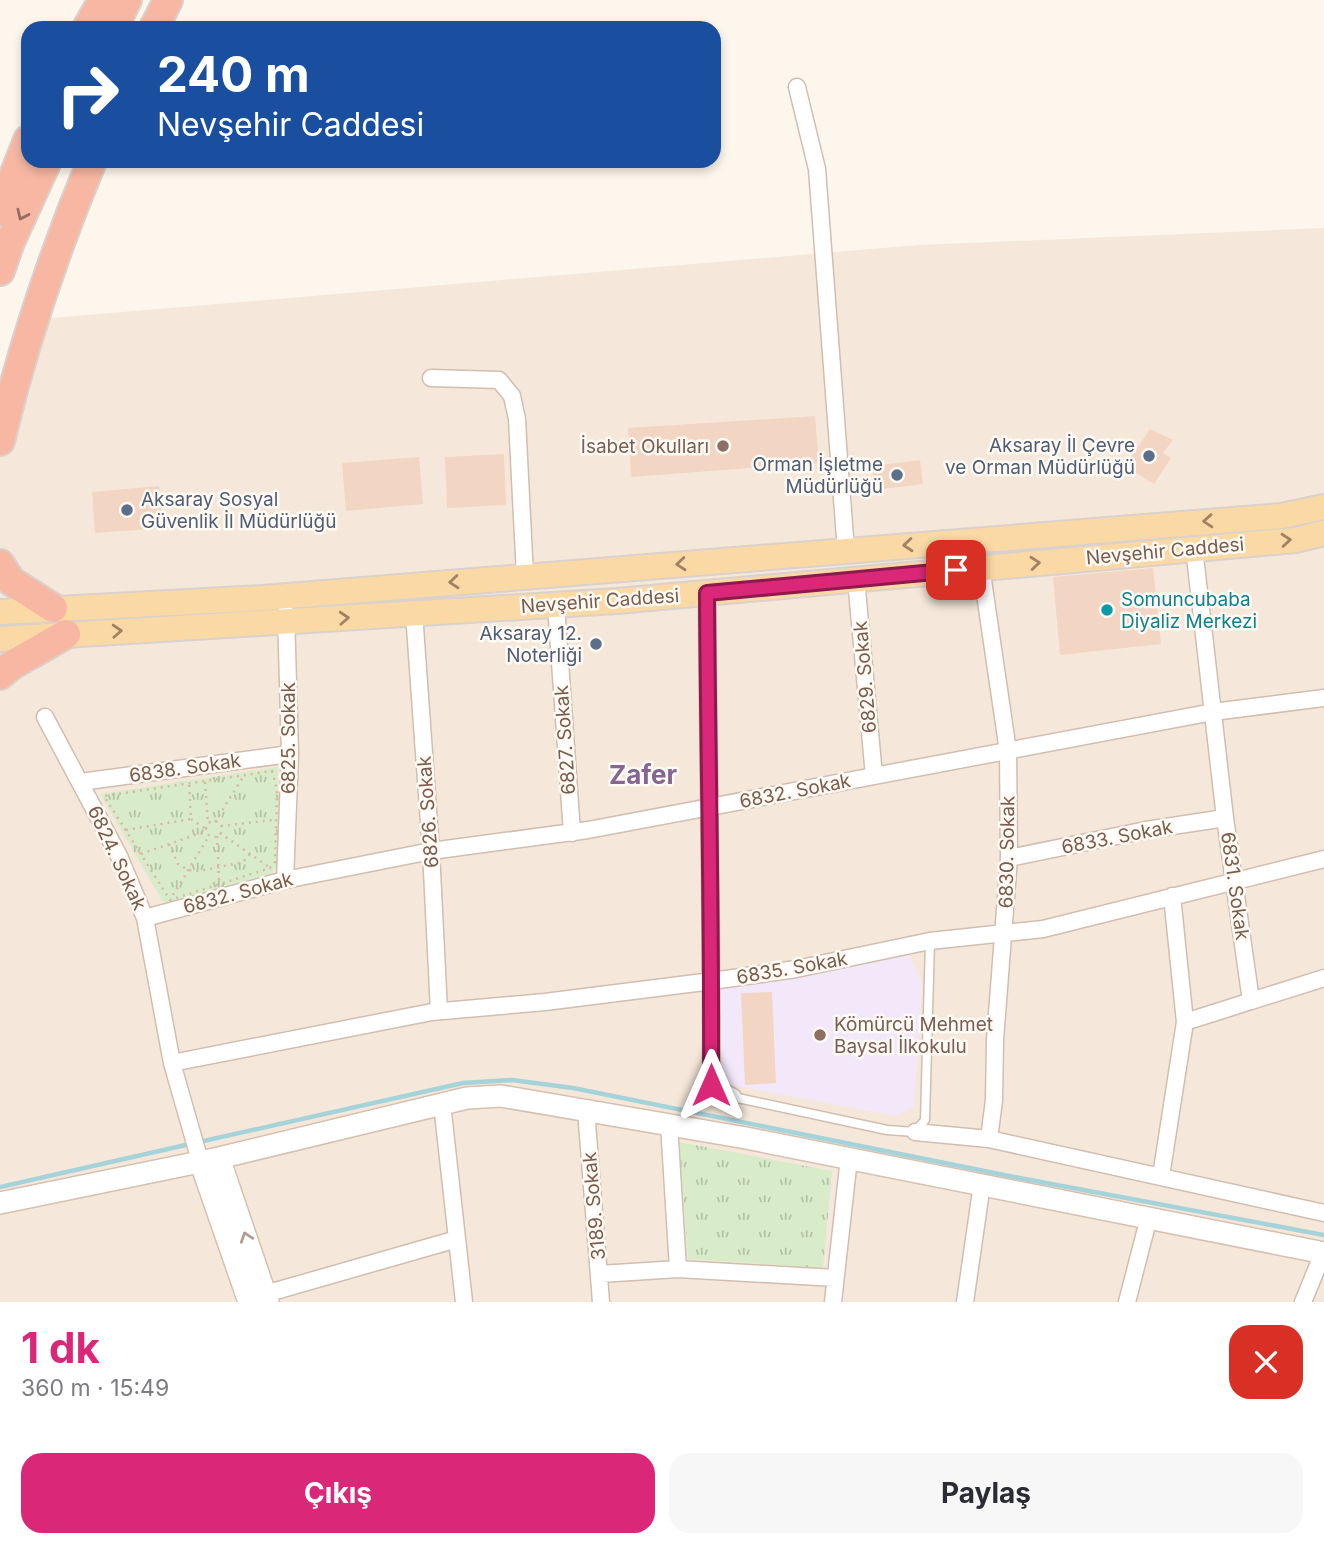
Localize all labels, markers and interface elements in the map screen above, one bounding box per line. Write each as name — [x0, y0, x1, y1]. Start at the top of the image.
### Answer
text: 240 m — [157, 45, 310, 104]
icon: right — [42, 49, 133, 140]
text: Nevşehir Caddesi — [157, 105, 424, 144]
one-way arrow — [16, 208, 30, 220]
place label: Aksaray İl Çevre ve Orman Müdürlüğü — [945, 434, 1135, 479]
place label: İsabet Okulları — [581, 435, 709, 458]
marker: İsabet Okulları — [715, 438, 731, 454]
marker: Aksaray İl Çevre ve Orman Müdürlüğü — [1141, 448, 1157, 464]
place label: Orman İşletme Müdürlüğü — [752, 453, 883, 498]
marker: Orman İşletme Müdürlüğü — [889, 467, 905, 483]
place label: Aksaray Sosyal Güvenlik İl Müdürlüğü — [141, 488, 336, 533]
marker: Aksaray Sosyal Güvenlik İl Müdürlüğü — [119, 502, 135, 518]
one-way arrow — [1202, 513, 1213, 528]
street label: Nevşehir Caddesi — [1085, 533, 1245, 569]
one-way arrow — [1280, 533, 1292, 548]
one-way arrow — [902, 537, 913, 552]
pin — [926, 540, 986, 600]
icon: arrive — [937, 551, 975, 589]
one-way arrow — [1029, 555, 1041, 570]
one-way arrow — [675, 556, 686, 571]
one-way arrow — [449, 574, 460, 589]
street label: Nevşehir Caddesi — [520, 584, 680, 618]
place label: Somuncubaba Diyaliz Merkezi — [1121, 588, 1257, 633]
marker: Somuncubaba Diyaliz Merkezi — [1099, 602, 1115, 618]
one-way arrow — [339, 610, 350, 625]
street label: 6829. Sokak — [849, 619, 881, 734]
place label: Aksaray 12. Noterliği — [479, 622, 582, 667]
one-way arrow — [112, 624, 123, 639]
marker: Aksaray 12. Noterliği — [588, 636, 604, 652]
street label: 6825. Sokak — [277, 681, 300, 794]
street label: 6827. Sokak — [550, 684, 580, 795]
street label: 6838. Sokak — [128, 749, 243, 787]
street label: 6826. Sokak — [413, 755, 443, 869]
district label: Zafer — [609, 759, 678, 790]
street label: 6832. Sokak — [737, 769, 853, 813]
street label: 6830. Sokak — [995, 795, 1019, 909]
street label: 6824. Sokak — [83, 802, 151, 914]
street label: 6833. Sokak — [1060, 815, 1175, 859]
street label: 6831. Sokak — [1216, 830, 1254, 942]
street label: 6832. Sokak — [181, 867, 296, 919]
street label: 6835. Sokak — [735, 947, 850, 989]
place label: Kömürcü Mehmet Baysal İlkokulu — [834, 1013, 993, 1058]
marker: Kömürcü Mehmet Baysal İlkokulu — [812, 1027, 828, 1043]
position arrow — [674, 1048, 748, 1122]
street label: 3189. Sokak — [578, 1150, 610, 1261]
one-way arrow — [240, 1232, 254, 1244]
text: 1 dk — [21, 1322, 100, 1373]
button: close — [1229, 1325, 1303, 1399]
text: 360 m · 15:49 — [21, 1374, 169, 1402]
button: Çıkış — [21, 1453, 655, 1533]
button: Paylaş — [669, 1453, 1303, 1533]

